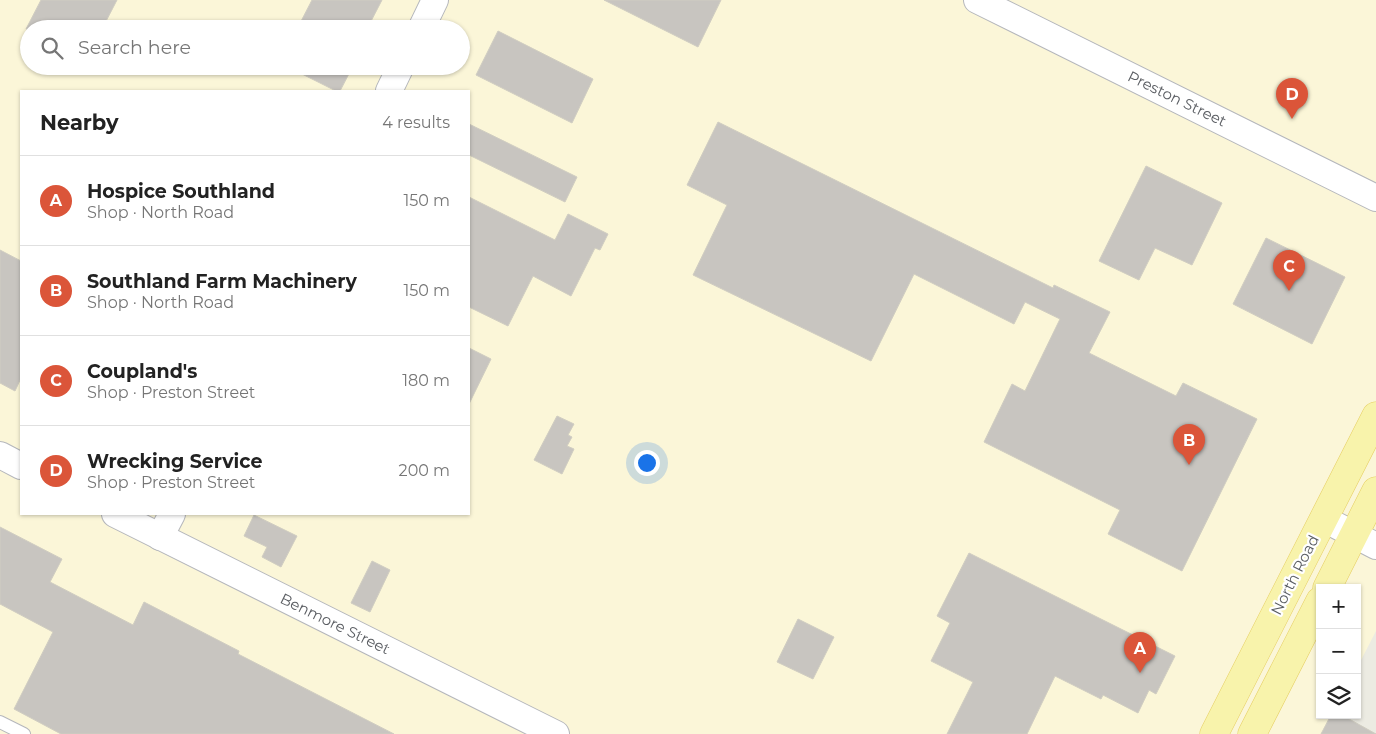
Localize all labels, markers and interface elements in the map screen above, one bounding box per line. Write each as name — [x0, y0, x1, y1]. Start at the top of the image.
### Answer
search box — [20, 20, 470, 75]
icon: search — [38, 34, 66, 62]
text: Search here — [78, 36, 191, 59]
street label: Preston Street — [1125, 66, 1230, 131]
pin: D — [1276, 78, 1308, 119]
text: Nearby — [40, 110, 119, 135]
text: 4 results — [382, 113, 450, 132]
text: Hospice Southland — [87, 180, 275, 203]
text: A — [50, 191, 62, 210]
text: 150 m — [403, 191, 450, 210]
text: Shop · North Road — [87, 203, 234, 222]
pin: C — [1273, 250, 1305, 291]
text: Southland Farm Machinery — [87, 270, 357, 293]
text: B — [50, 281, 62, 300]
text: 150 m — [403, 281, 450, 300]
text: Shop · North Road — [87, 293, 234, 312]
text: Coupland's — [87, 360, 197, 383]
text: C — [50, 371, 62, 390]
text: 180 m — [402, 371, 450, 390]
text: Shop · Preston Street — [87, 383, 255, 402]
pin: B — [1173, 424, 1205, 465]
text: Wrecking Service — [87, 450, 262, 473]
your location — [634, 450, 660, 476]
text: D — [49, 461, 63, 480]
text: 200 m — [399, 461, 450, 480]
text: Shop · Preston Street — [87, 473, 255, 492]
street label: North Road — [1266, 532, 1323, 618]
map controls — [1316, 584, 1361, 719]
button: + — [1316, 584, 1361, 629]
street label: Benmore Street — [277, 589, 393, 658]
button: − — [1316, 629, 1361, 674]
pin: A — [1124, 632, 1156, 673]
button: layers — [1316, 674, 1361, 719]

